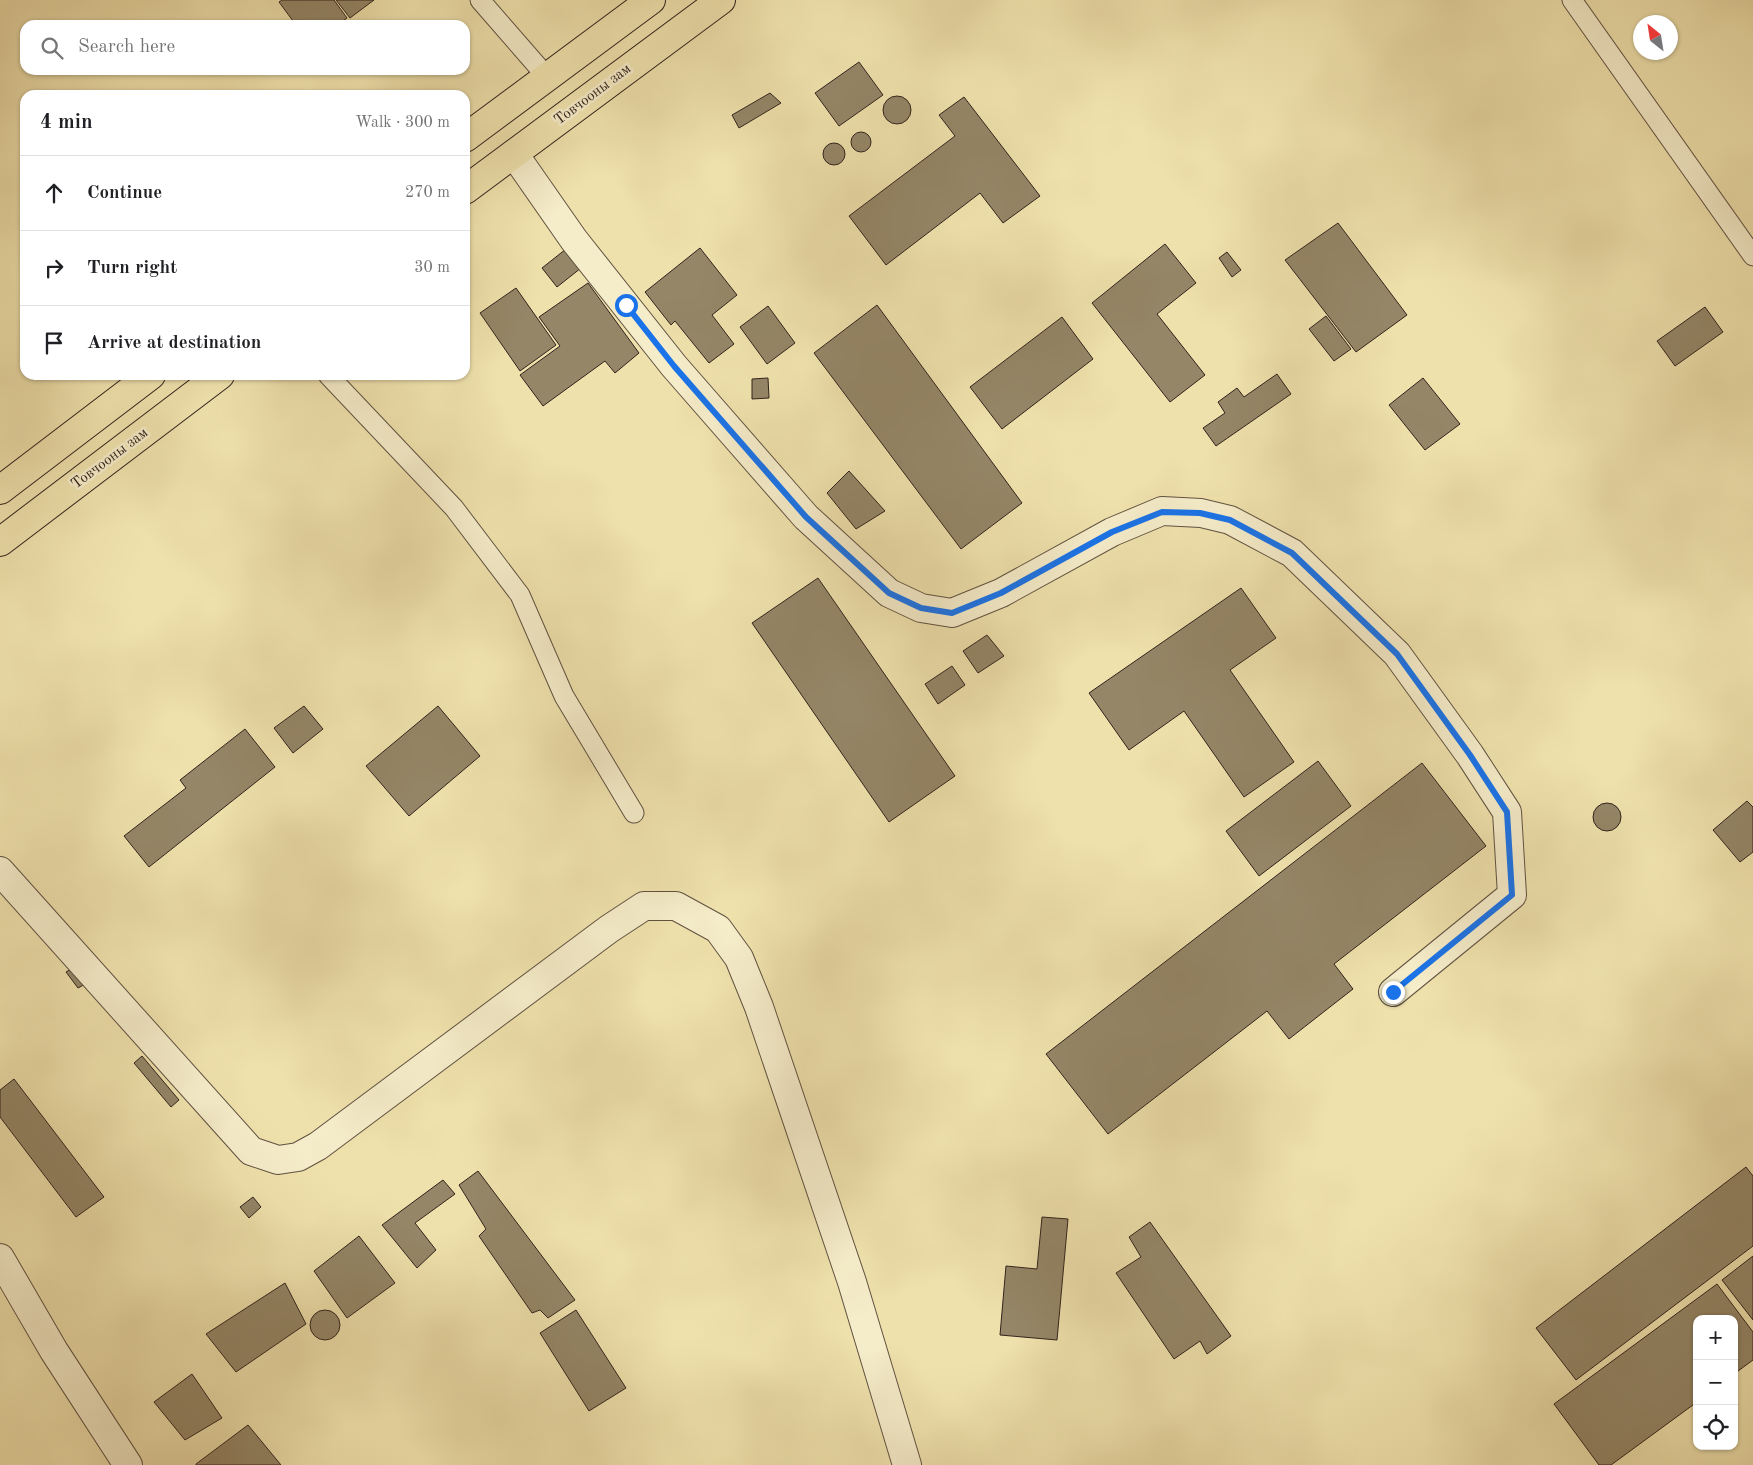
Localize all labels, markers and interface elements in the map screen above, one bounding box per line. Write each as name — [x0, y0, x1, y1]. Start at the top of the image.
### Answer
north arrow — [1633, 15, 1678, 60]
search box — [20, 20, 470, 75]
icon: search — [38, 34, 66, 62]
text: Search here — [78, 38, 175, 57]
street label: Товчооны зам — [552, 61, 634, 129]
text: 4 min — [40, 112, 93, 133]
text: Walk · 300 m — [355, 115, 450, 131]
icon: ahead — [40, 179, 68, 207]
text: Continue — [87, 184, 162, 203]
text: 270 m — [405, 185, 450, 201]
icon: right — [40, 254, 68, 282]
text: Turn right — [87, 259, 177, 278]
text: 30 m — [414, 260, 450, 276]
route start — [615, 294, 638, 317]
icon: arrive — [40, 329, 68, 357]
text: Arrive at destination — [87, 334, 261, 353]
street label: Товчооны зам — [69, 425, 151, 493]
route end — [1382, 981, 1405, 1004]
map controls — [1693, 1315, 1738, 1450]
button: + — [1693, 1315, 1738, 1360]
button: − — [1693, 1360, 1738, 1405]
button: locate — [1693, 1405, 1738, 1450]

